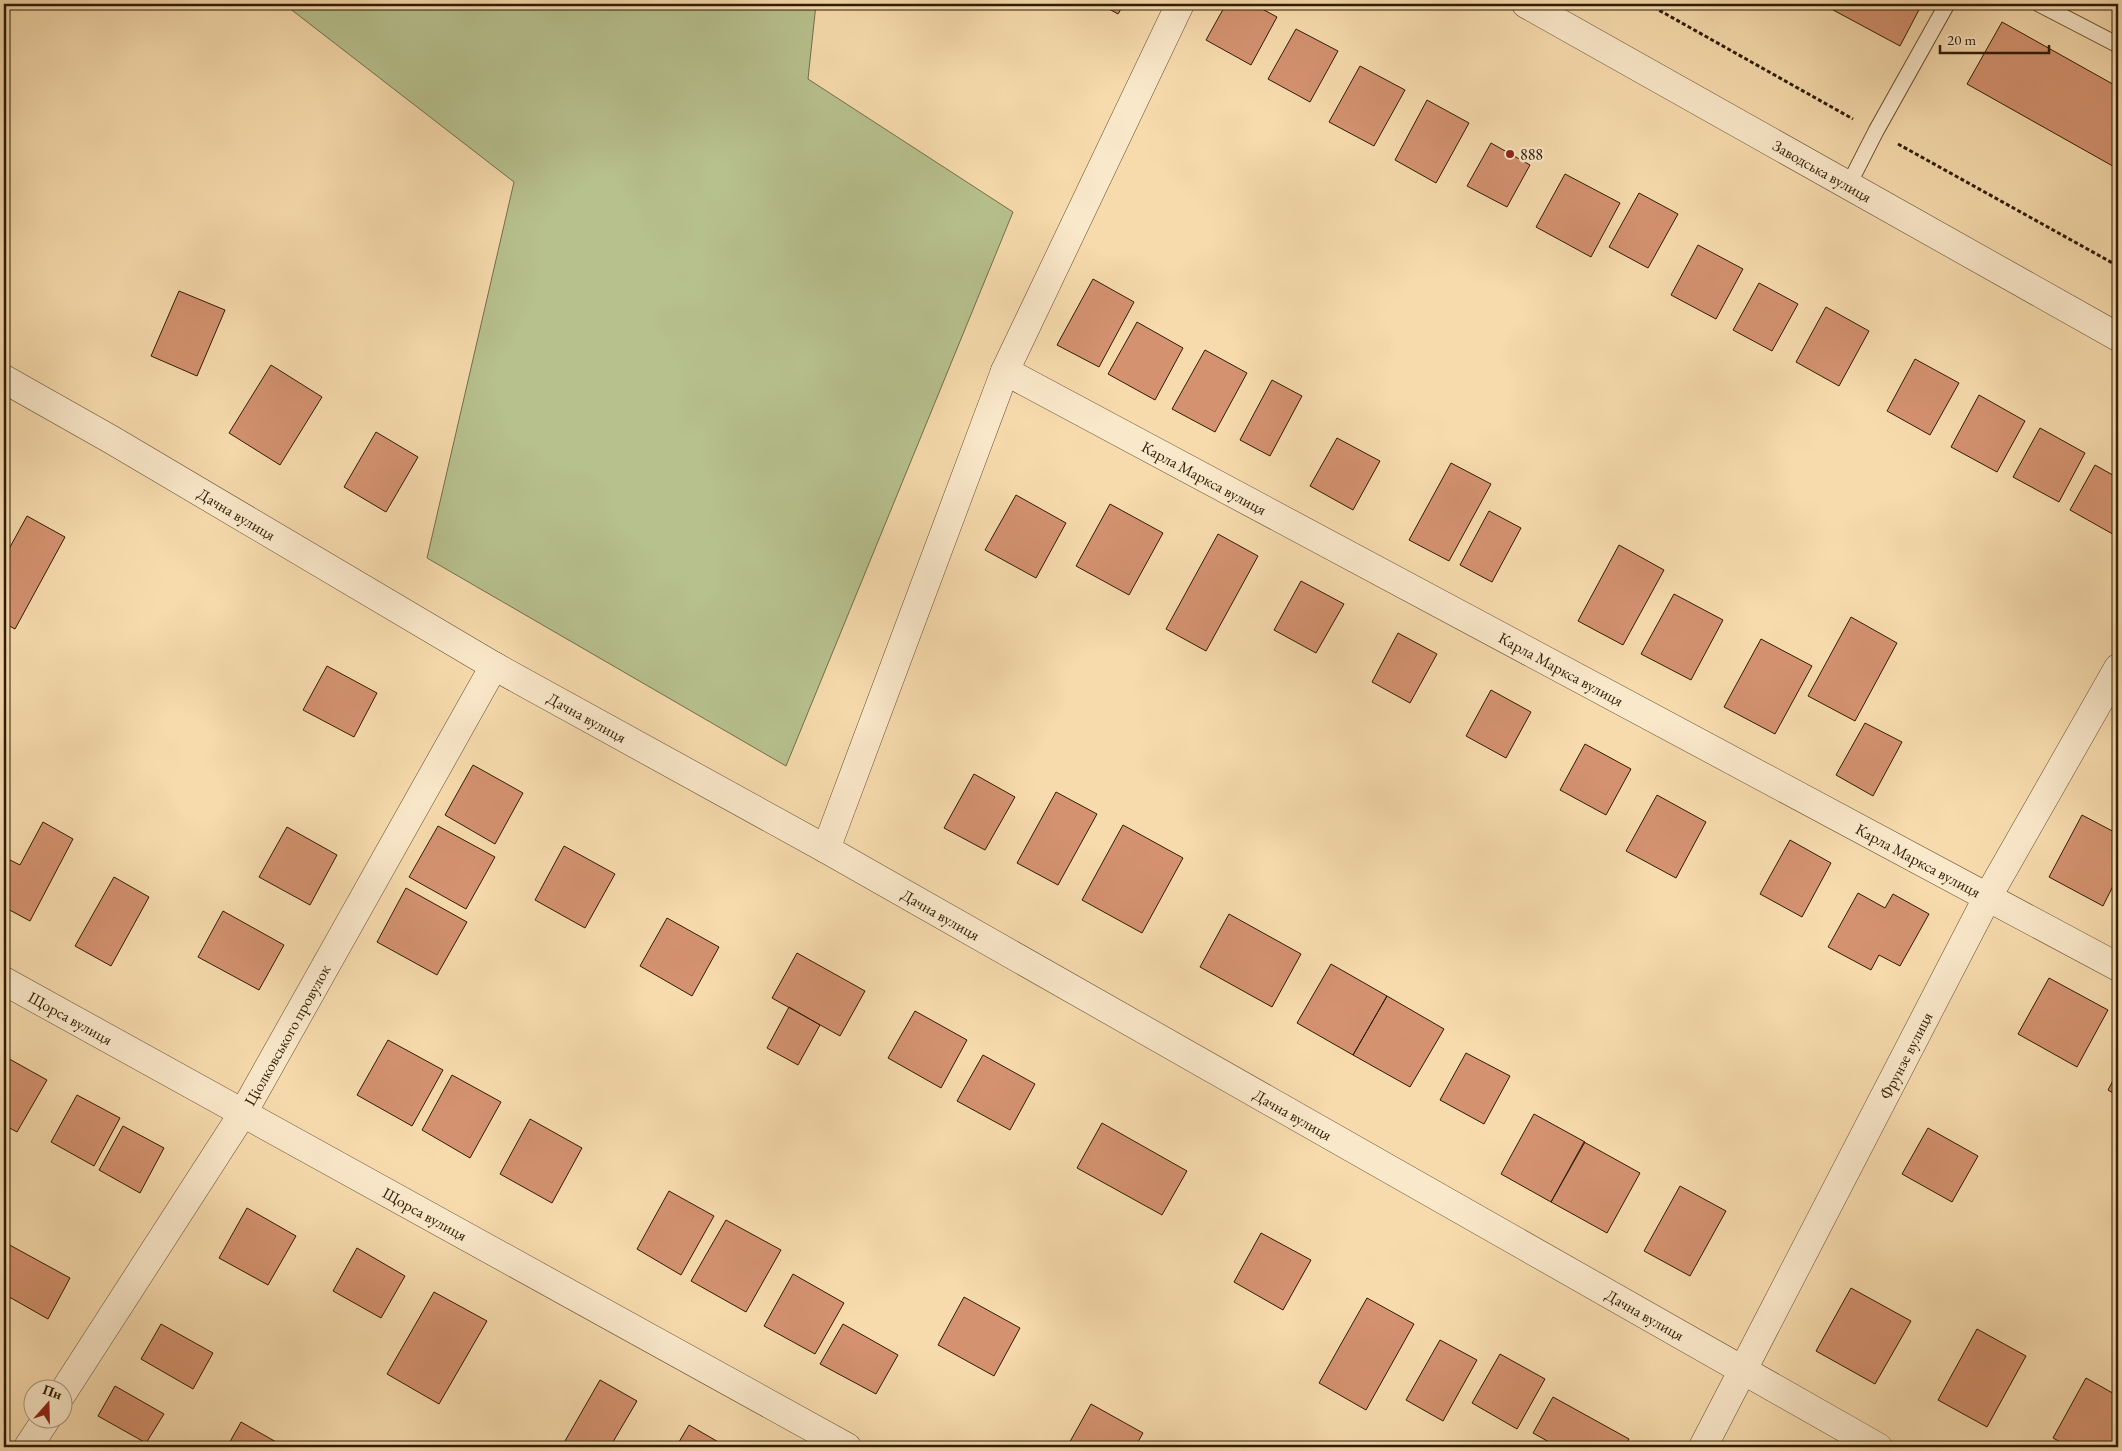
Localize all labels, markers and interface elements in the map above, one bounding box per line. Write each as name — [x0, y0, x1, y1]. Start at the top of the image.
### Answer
scale bar — [1940, 22, 2048, 54]
text: 20 m — [1947, 30, 1976, 49]
street label: Заводська вулиця — [1769, 135, 1875, 207]
place label: 888 — [1520, 144, 1543, 165]
marker: 888 — [1504, 148, 1516, 160]
street label: Карла Маркса вулиця — [1138, 436, 1270, 520]
street label: Дачна вулиця — [194, 483, 279, 545]
street label: Карла Маркса вулиця — [1495, 627, 1627, 711]
street label: Дачна вулиця — [543, 687, 630, 748]
street label: Карла Маркса вулиця — [1852, 818, 1984, 903]
street label: Дачна вулиця — [897, 884, 984, 945]
street label: Ціолковського провулок — [239, 960, 336, 1109]
street label: Щорса вулиця — [24, 986, 116, 1050]
street label: Фрунзе вулиця — [1875, 1008, 1937, 1103]
street label: Дачна вулиця — [1250, 1084, 1336, 1145]
street label: Щорса вулиця — [379, 1182, 471, 1246]
street label: Дачна вулиця — [1602, 1284, 1688, 1346]
north arrow — [22, 1378, 72, 1428]
text: Пн — [40, 1380, 65, 1404]

